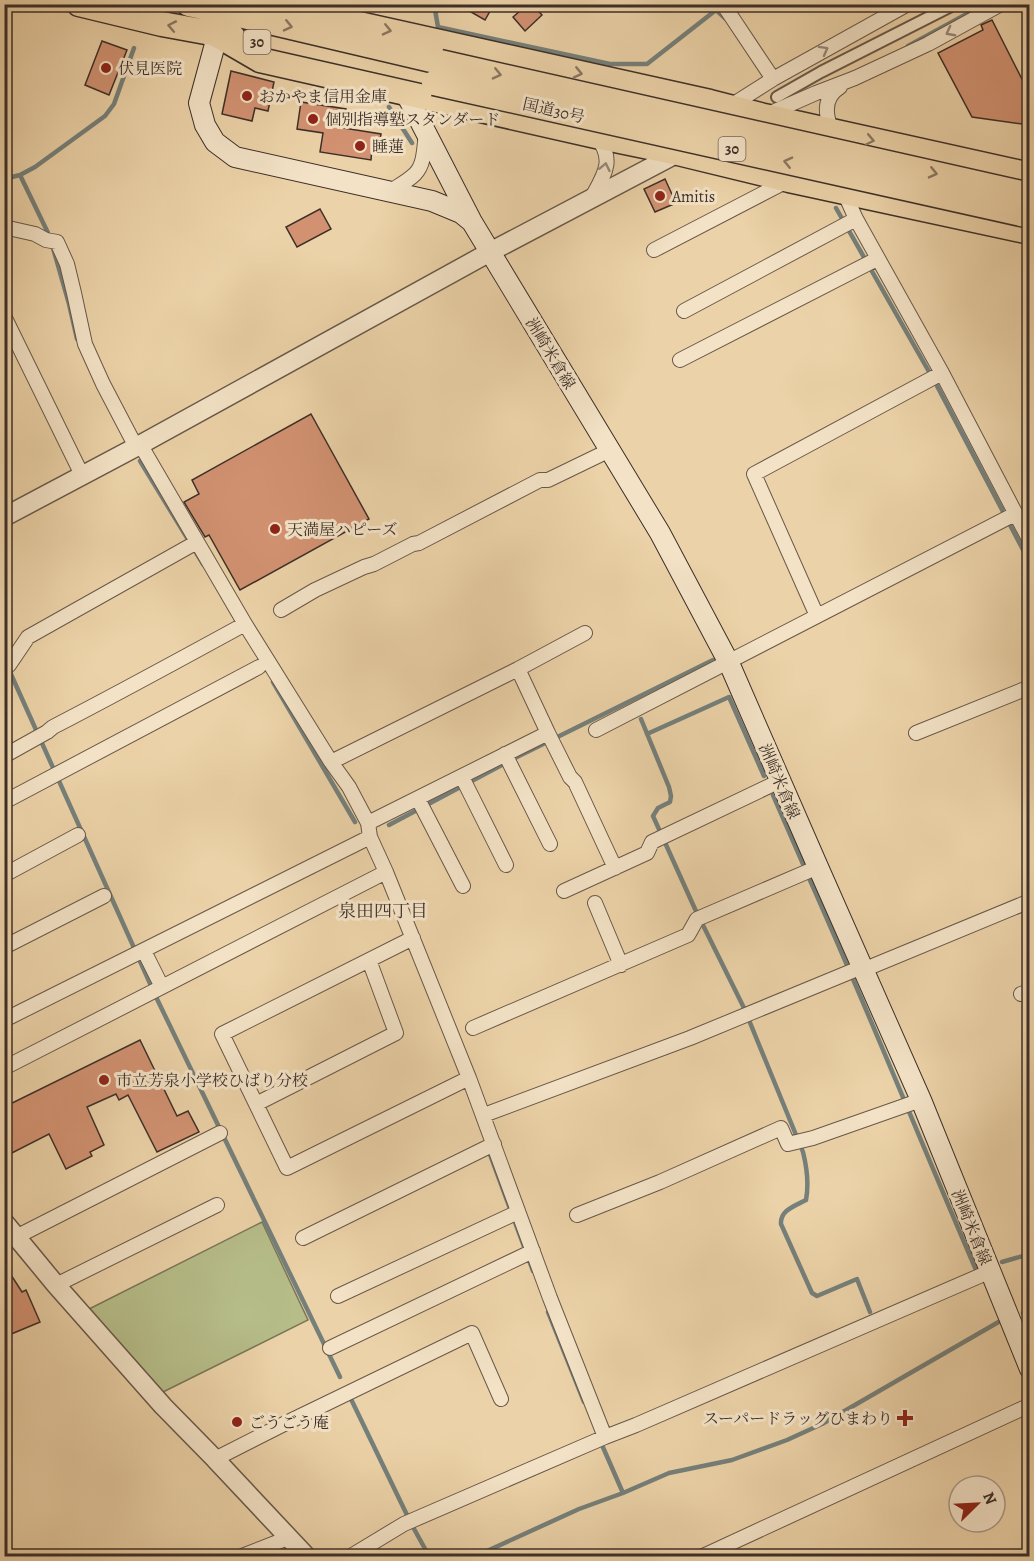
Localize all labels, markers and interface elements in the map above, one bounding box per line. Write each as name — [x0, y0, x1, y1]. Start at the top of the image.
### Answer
one-way arrow — [282, 18, 292, 31]
one-way arrow — [167, 20, 177, 33]
one-way arrow — [382, 23, 392, 36]
one-way arrow — [945, 25, 956, 36]
road number: 30 — [244, 30, 270, 54]
one-way arrow — [818, 46, 828, 57]
place label: 伏見医院 — [118, 58, 182, 80]
marker: 伏見医院 — [99, 61, 113, 75]
one-way arrow — [573, 65, 583, 78]
one-way arrow — [492, 67, 502, 80]
place label: おかやま信用金庫 — [259, 86, 387, 108]
marker: おかやま信用金庫 — [240, 89, 254, 103]
street label: 国道30号 — [521, 93, 587, 129]
place label: 個別指導塾スタンダード — [325, 109, 500, 131]
marker: 個別指導塾スタンダード — [306, 112, 320, 126]
one-way arrow — [865, 132, 875, 145]
place label: 睡蓮 — [372, 136, 404, 158]
road number: 30 — [718, 137, 746, 161]
marker: 睡蓮 — [353, 139, 367, 153]
one-way arrow — [783, 156, 793, 169]
one-way arrow — [598, 162, 611, 172]
one-way arrow — [928, 166, 938, 179]
place label: Amitis — [671, 186, 715, 208]
marker: Amitis — [653, 189, 667, 203]
street label: 洲崎米倉線 — [520, 314, 580, 393]
place label: 天満屋ハピーズ — [287, 519, 398, 541]
marker: 天満屋ハピーズ — [268, 522, 282, 536]
street label: 洲崎米倉線 — [753, 740, 805, 823]
district label: 泉田四丁目 — [338, 899, 428, 923]
place label: 市立芳泉小学校ひばり分校 — [116, 1070, 308, 1092]
marker: 市立芳泉小学校ひばり分校 — [97, 1073, 111, 1087]
street label: 洲崎米倉線 — [946, 1186, 996, 1269]
place label: スーパードラッグひまわり — [703, 1408, 893, 1430]
marker: スーパードラッグひまわり — [898, 1411, 912, 1425]
place label: ごうごう庵 — [249, 1412, 329, 1434]
marker: ごうごう庵 — [230, 1415, 244, 1429]
north arrow — [947, 1474, 1007, 1534]
text: N — [977, 1489, 1002, 1508]

